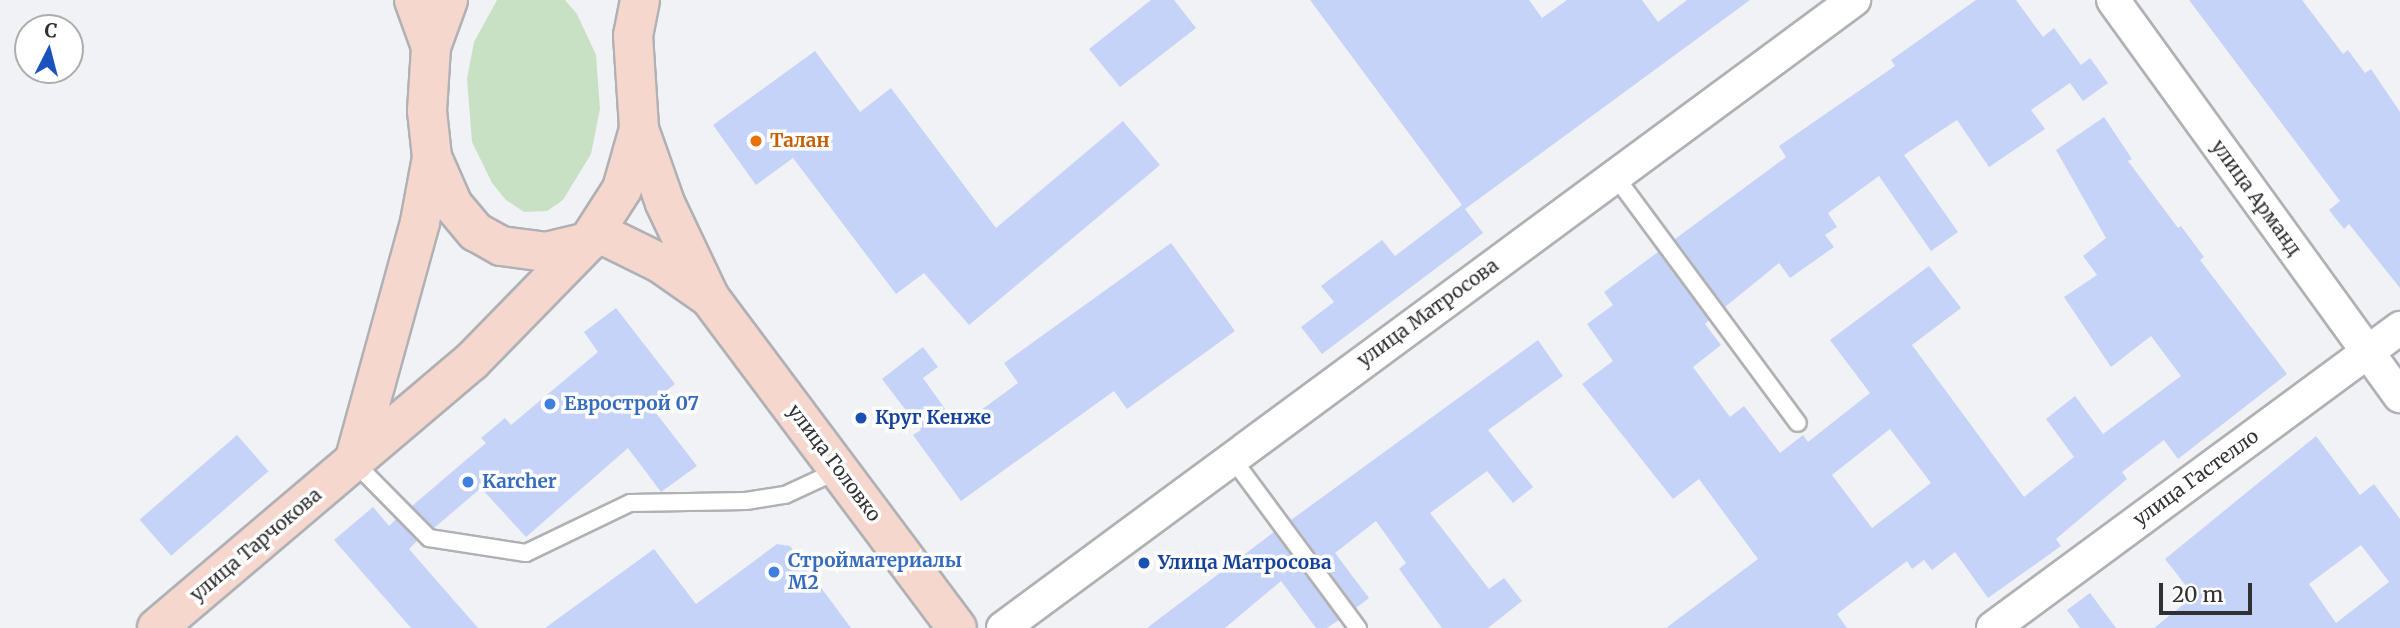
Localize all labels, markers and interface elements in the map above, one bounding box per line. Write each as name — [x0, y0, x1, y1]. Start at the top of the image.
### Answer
north arrow — [14, 14, 84, 84]
text: С — [43, 18, 59, 43]
place label: Талан — [770, 130, 830, 152]
marker: Талан — [748, 133, 764, 149]
street label: улица Арманд — [2206, 136, 2306, 260]
street label: улица Матросова — [1353, 254, 1503, 372]
place label: Еврострой 07 — [564, 393, 699, 415]
marker: Еврострой 07 — [542, 396, 558, 412]
street label: улица Головко — [783, 400, 885, 526]
place label: Круг Кенже — [875, 407, 991, 429]
marker: Круг Кенже — [853, 410, 869, 426]
street label: улица Гастелло — [2129, 425, 2263, 531]
place label: Kаrcher — [482, 471, 557, 493]
marker: Kаrcher — [460, 474, 476, 490]
street label: улица Тарчокова — [186, 483, 326, 607]
place label: Стройматериалы М2 — [788, 550, 962, 594]
place label: Улица Матросова — [1158, 552, 1332, 574]
marker: Улица Матросова — [1136, 555, 1152, 571]
marker: Стройматериалы М2 — [766, 564, 782, 580]
scale bar — [2162, 568, 2255, 612]
text: 20 m — [2172, 581, 2223, 608]

